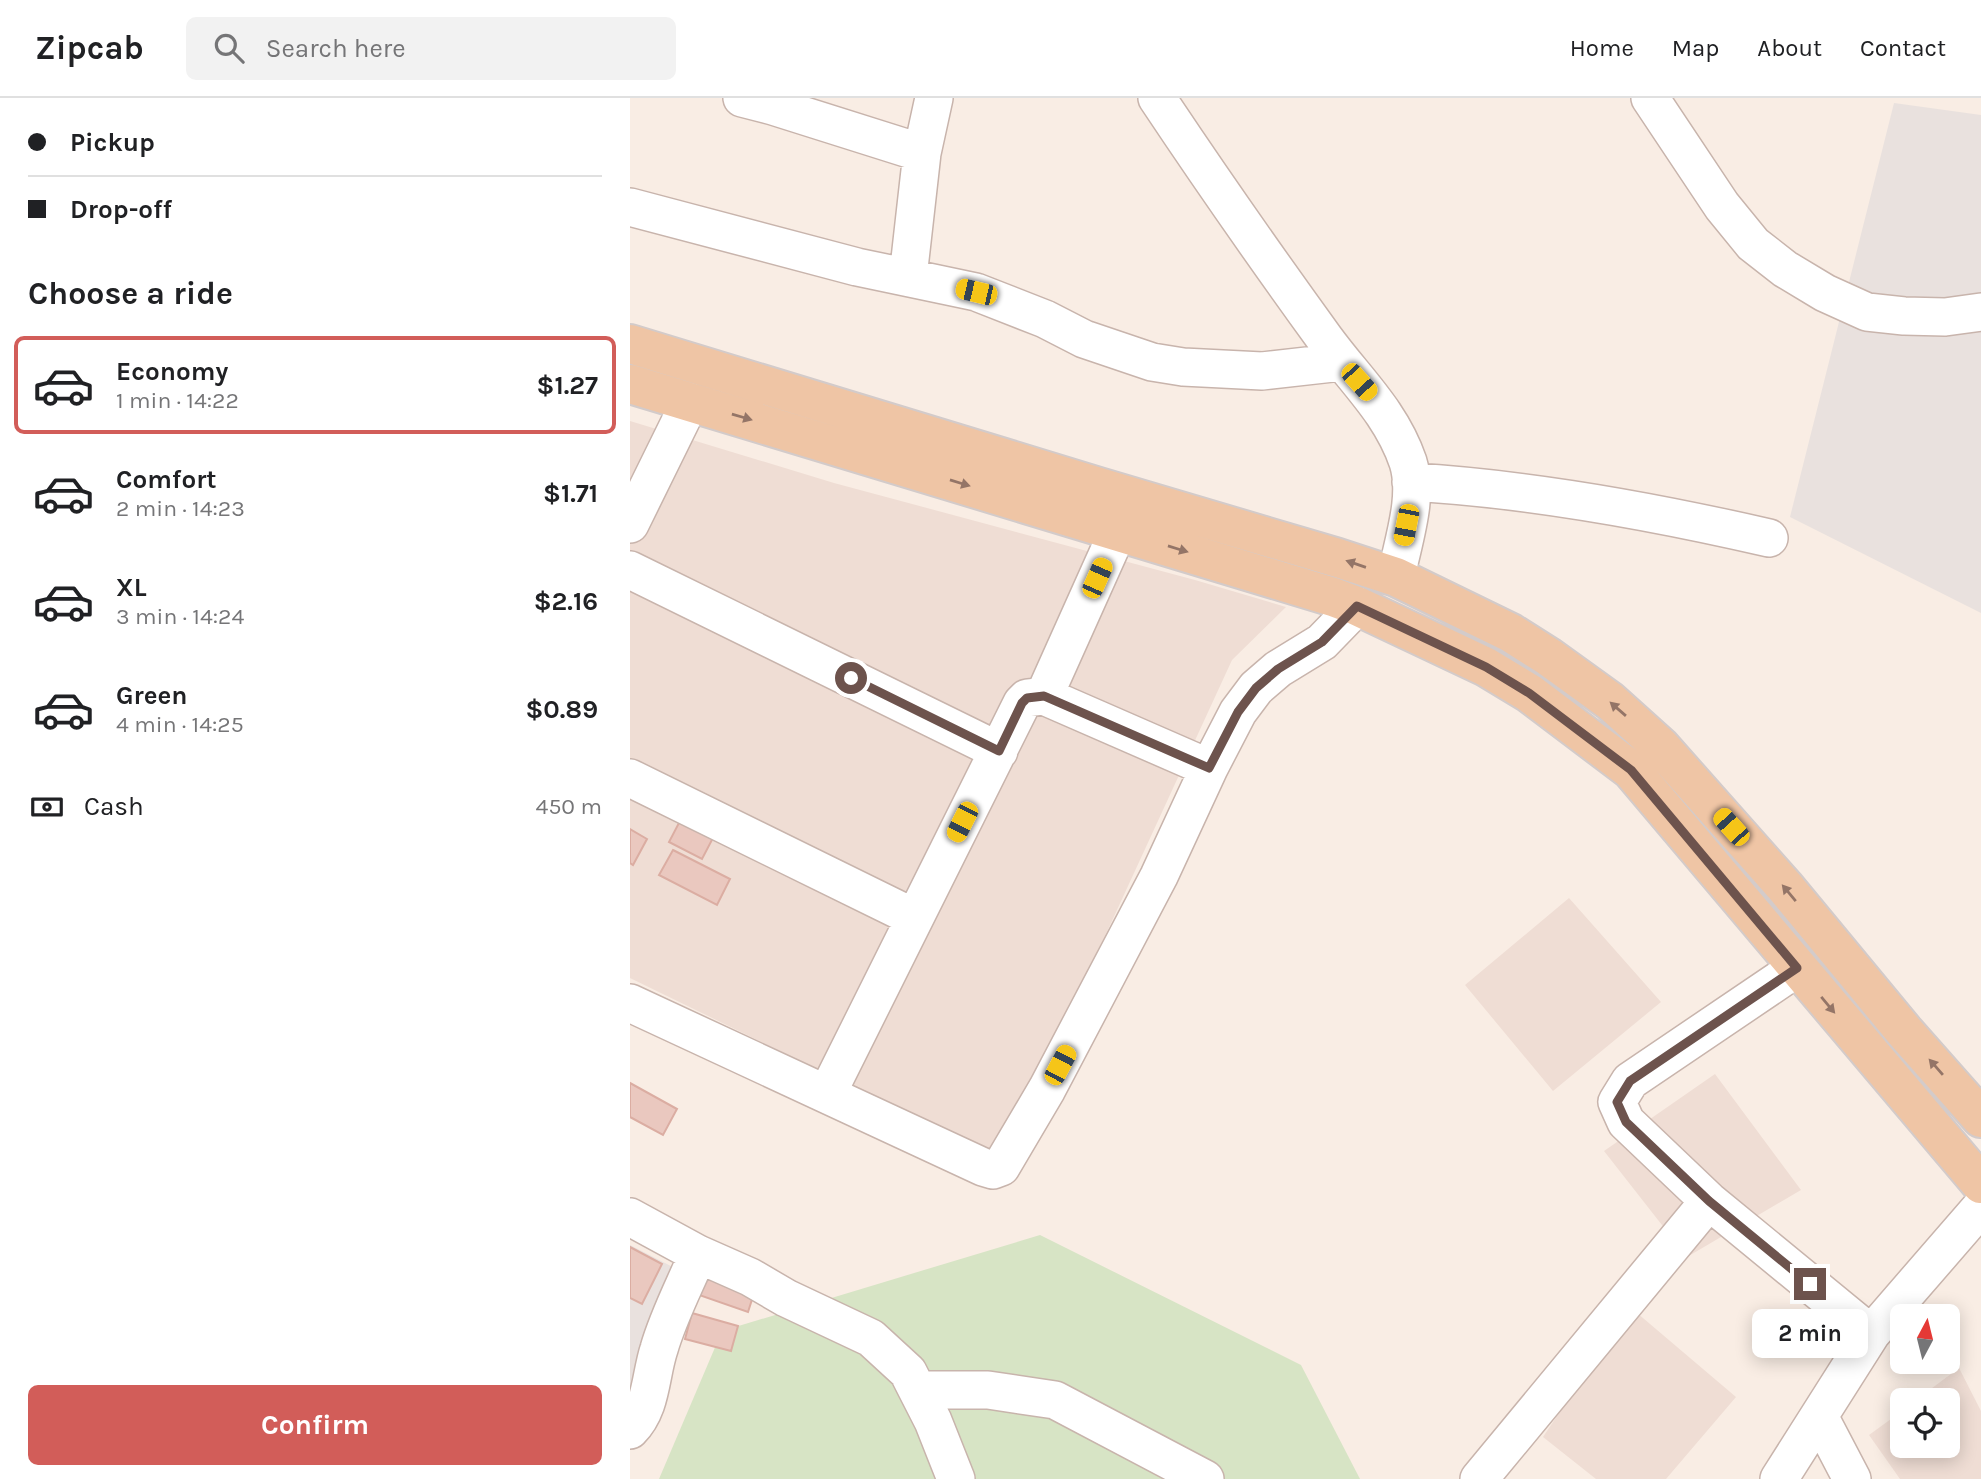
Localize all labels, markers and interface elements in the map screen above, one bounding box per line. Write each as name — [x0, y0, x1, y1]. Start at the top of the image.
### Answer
search box — [186, 17, 676, 80]
text: Zipcab — [35, 29, 144, 67]
icon: search — [210, 29, 248, 67]
text: Search here — [266, 33, 406, 64]
text: Home — [1570, 34, 1634, 62]
text: Map — [1672, 34, 1719, 62]
text: About — [1757, 34, 1822, 62]
text: Contact — [1860, 34, 1946, 62]
text: Pickup — [70, 127, 155, 158]
text: Drop-off — [70, 194, 172, 225]
text: Choose a ride — [28, 275, 233, 312]
car — [954, 277, 999, 307]
icon: car — [32, 354, 95, 417]
text: Economy — [116, 356, 228, 387]
car — [1338, 359, 1381, 405]
text: $1.27 — [537, 370, 598, 401]
text: 1 min · 14:22 — [116, 387, 239, 414]
one-way arrow — [732, 413, 753, 423]
icon: car — [32, 462, 95, 525]
text: Comfort — [116, 464, 217, 495]
text: $1.71 — [543, 478, 598, 509]
one-way arrow — [950, 478, 971, 488]
text: 2 min · 14:23 — [116, 495, 245, 522]
car — [1392, 502, 1421, 548]
one-way arrow — [1168, 544, 1189, 554]
car — [1079, 555, 1116, 601]
one-way arrow — [1346, 558, 1367, 569]
icon: car — [32, 570, 95, 633]
text: XL — [116, 572, 147, 603]
text: $2.16 — [534, 586, 598, 617]
text: 3 min · 14:24 — [116, 603, 244, 630]
route start — [835, 662, 867, 694]
icon: car — [32, 678, 95, 741]
text: Green — [116, 680, 188, 711]
text: $0.89 — [525, 694, 598, 725]
one-way arrow — [1610, 701, 1627, 717]
text: 4 min · 14:25 — [116, 711, 244, 738]
icon: cash — [28, 788, 66, 826]
text: Cash — [84, 791, 144, 822]
text: 450 m — [536, 793, 602, 820]
car — [944, 799, 981, 845]
car — [1710, 804, 1753, 850]
one-way arrow — [1782, 884, 1797, 902]
one-way arrow — [1821, 995, 1836, 1013]
car — [1041, 1042, 1080, 1088]
one-way arrow — [1928, 1058, 1944, 1076]
route end — [1794, 1268, 1826, 1300]
north arrow — [1890, 1304, 1960, 1374]
map controls — [1890, 1304, 1960, 1458]
callout: 2 min — [1752, 1308, 1868, 1358]
text: 2 min — [1778, 1320, 1842, 1347]
button: Confirm — [28, 1385, 602, 1465]
button: locate — [1890, 1388, 1960, 1458]

